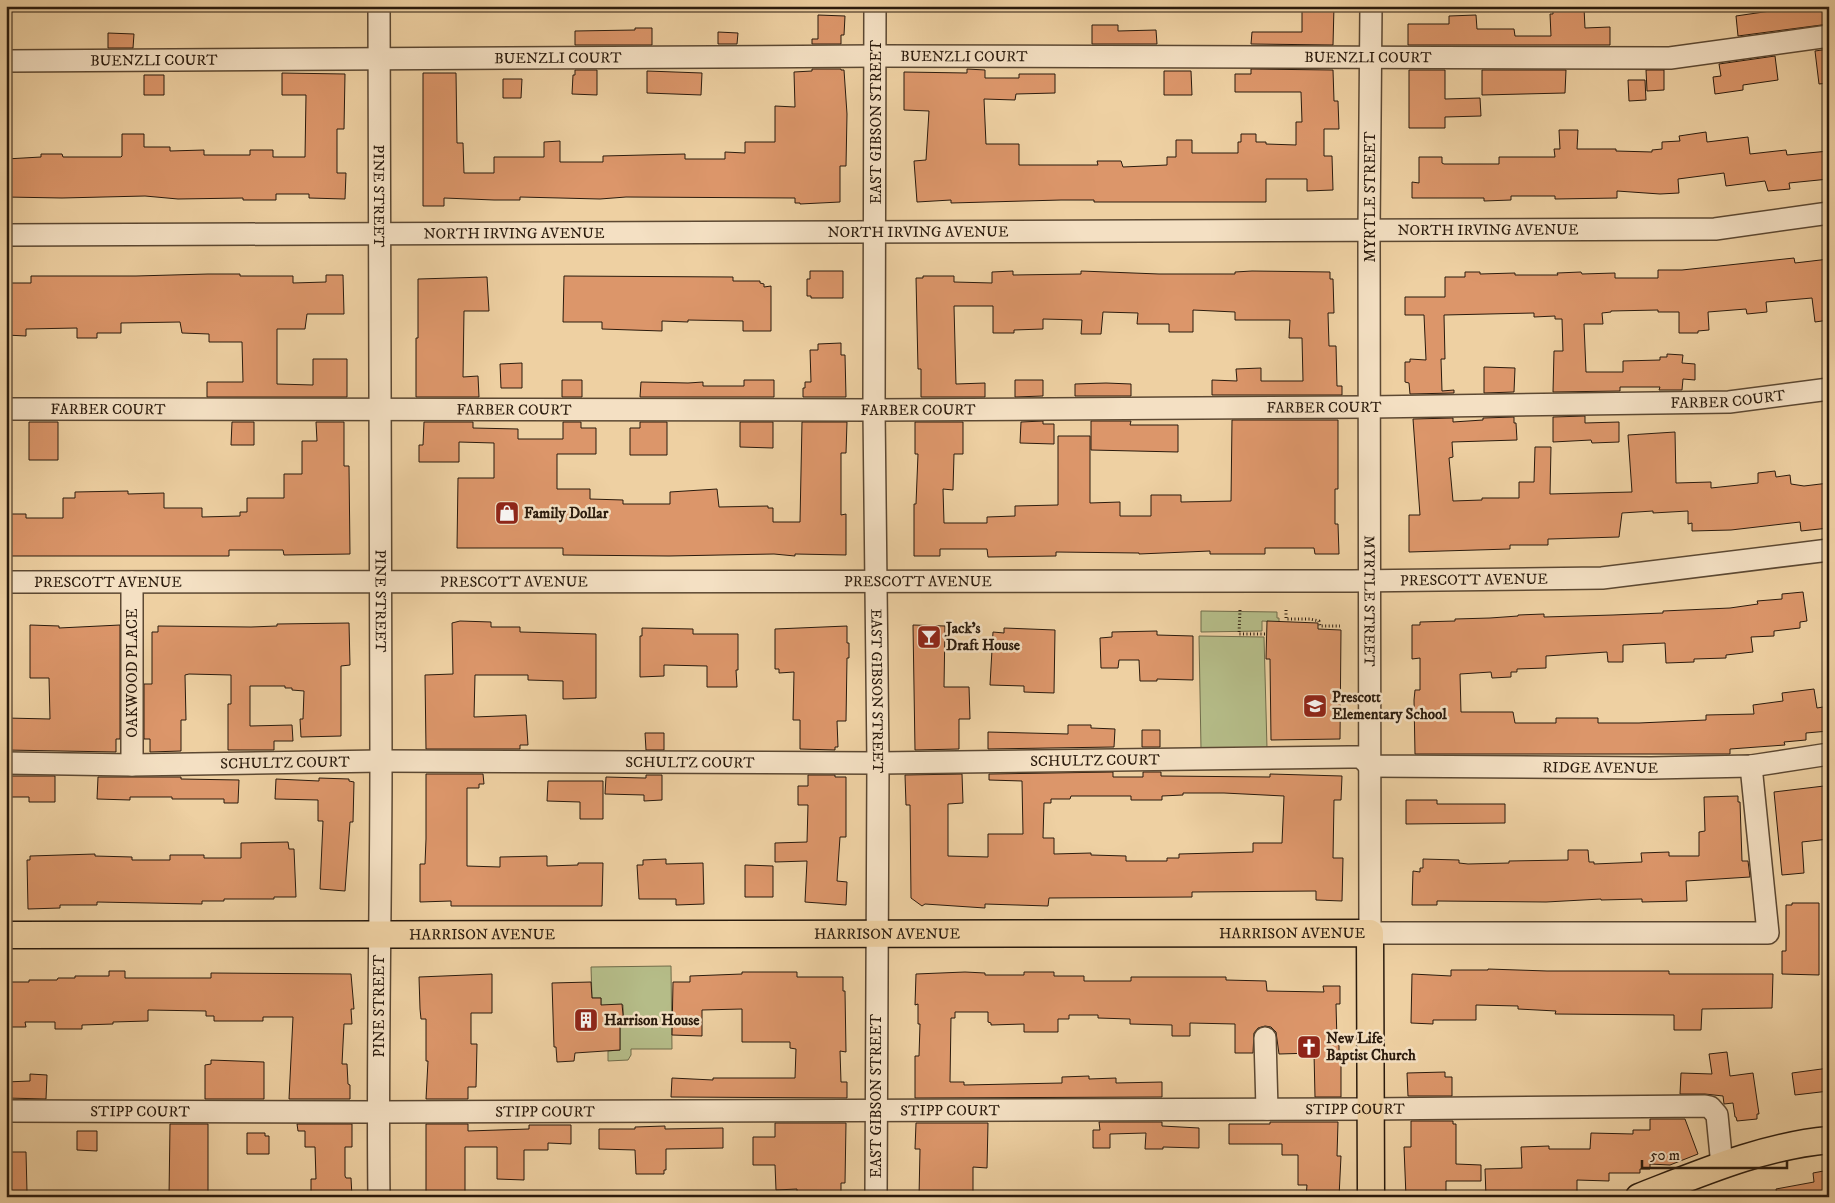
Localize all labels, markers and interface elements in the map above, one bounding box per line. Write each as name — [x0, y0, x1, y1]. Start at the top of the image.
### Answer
street label: EAST GIBSON STREET — [867, 39, 886, 204]
street label: BUENZLI COURT — [900, 47, 1028, 66]
street label: BUENZLI COURT — [494, 48, 622, 68]
street label: BUENZLI COURT — [1304, 48, 1432, 67]
street label: BUENZLI COURT — [90, 50, 218, 70]
street label: MYRTLE STREET — [1361, 131, 1380, 263]
street label: PINE STREET — [369, 145, 389, 248]
street label: NORTH IRVING AVENUE — [1397, 220, 1579, 240]
street label: NORTH IRVING AVENUE — [827, 222, 1009, 242]
street label: NORTH IRVING AVENUE — [423, 223, 605, 243]
street label: FARBER COURT — [1670, 385, 1787, 412]
street label: FARBER COURT — [1266, 397, 1382, 417]
street label: FARBER COURT — [50, 400, 166, 419]
street label: FARBER COURT — [456, 400, 572, 419]
street label: FARBER COURT — [860, 400, 976, 420]
shop icon: Family Dollar — [494, 500, 520, 526]
place label: Family Dollar — [524, 504, 609, 523]
street label: MYRTLE STREET — [1360, 535, 1379, 667]
street label: PINE STREET — [371, 550, 390, 653]
street label: PRESCOTT AVENUE — [1400, 569, 1548, 590]
street label: PRESCOTT AVENUE — [34, 572, 182, 591]
street label: PRESCOTT AVENUE — [440, 572, 588, 591]
street label: PRESCOTT AVENUE — [844, 572, 992, 591]
street label: OAKWOOD PLACE — [123, 608, 142, 738]
street label: EAST GIBSON STREET — [867, 609, 888, 774]
place label: Jack's Draft House — [944, 619, 1021, 655]
bar icon: Jack's Draft House — [916, 624, 942, 650]
place label: Prescott Elementary School — [1332, 688, 1447, 724]
school or university icon: Prescott Elementary School — [1302, 693, 1328, 719]
street label: SCHULTZ COURT — [1030, 750, 1160, 771]
street label: SCHULTZ COURT — [220, 752, 351, 773]
street label: SCHULTZ COURT — [625, 752, 755, 772]
street label: RIDGE AVENUE — [1542, 758, 1658, 778]
street label: HARRISON AVENUE — [814, 924, 960, 943]
street label: HARRISON AVENUE — [1219, 924, 1365, 943]
street label: HARRISON AVENUE — [409, 925, 555, 944]
street label: PINE STREET — [370, 954, 389, 1057]
building icon: Harrison House — [573, 1007, 599, 1033]
place label: Harrison House — [604, 1011, 700, 1030]
street label: EAST GIBSON STREET — [867, 1013, 886, 1178]
place label: New Life Baptist Church — [1326, 1029, 1416, 1065]
church icon: New Life Baptist Church — [1296, 1034, 1322, 1060]
street label: STIPP COURT — [1305, 1099, 1406, 1119]
street label: STIPP COURT — [900, 1101, 1000, 1120]
street label: STIPP COURT — [90, 1102, 190, 1121]
street label: STIPP COURT — [495, 1102, 595, 1121]
scale bar — [1642, 1138, 1788, 1170]
text: 50 m — [1650, 1146, 1680, 1165]

